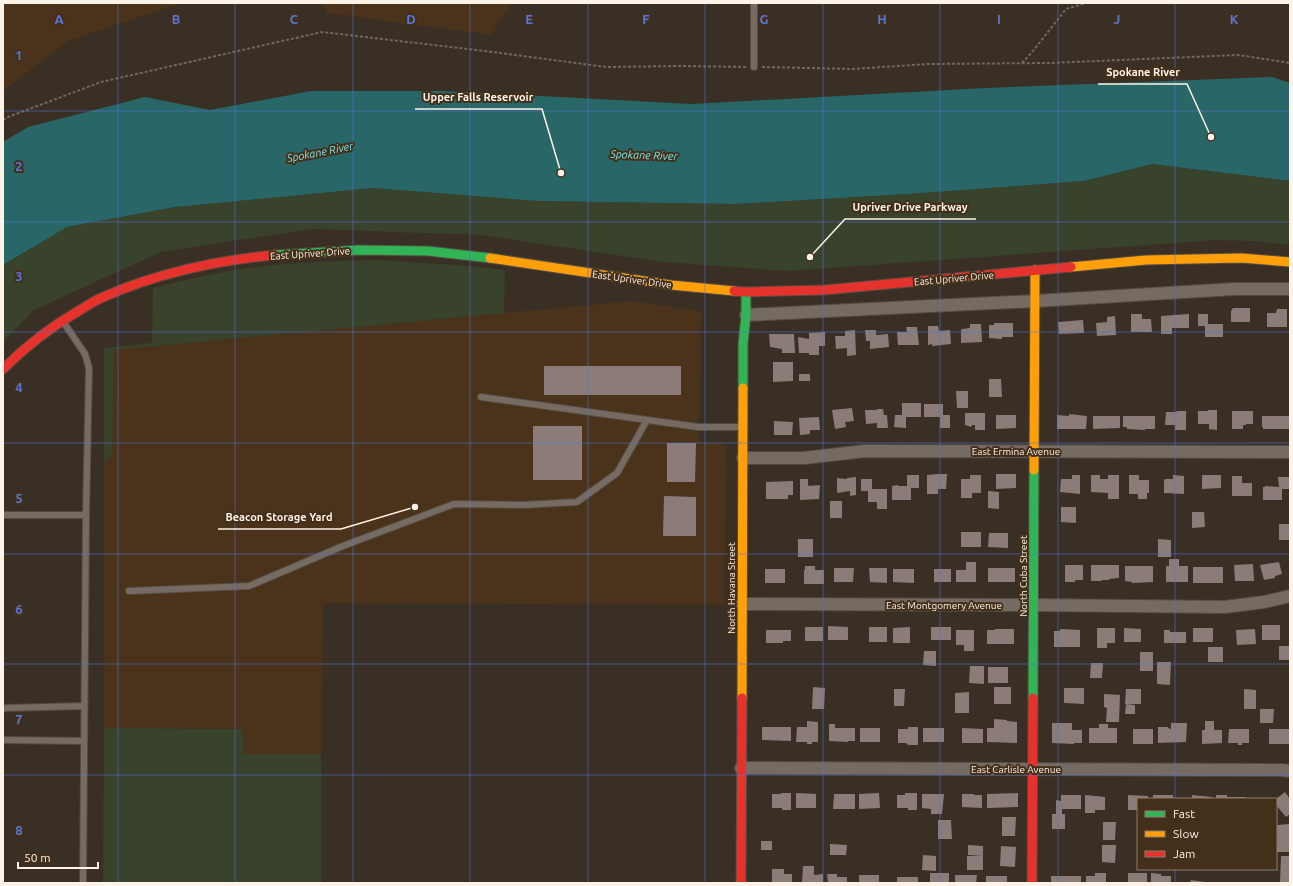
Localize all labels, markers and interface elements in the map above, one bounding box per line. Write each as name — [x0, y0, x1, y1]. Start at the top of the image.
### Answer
text: A — [54, 12, 64, 26]
text: B — [172, 12, 181, 26]
text: C — [290, 12, 299, 26]
text: D — [406, 12, 416, 26]
text: E — [525, 12, 533, 26]
text: F — [642, 12, 650, 26]
text: G — [760, 12, 769, 26]
text: H — [877, 12, 887, 26]
text: I — [997, 12, 1001, 26]
text: J — [1114, 12, 1120, 26]
text: K — [1230, 12, 1239, 26]
text: 1 — [15, 48, 23, 62]
callout: Spokane River — [1098, 61, 1187, 84]
text: Spokane River — [1106, 66, 1180, 78]
callout: Upper Falls Reservoir — [415, 86, 542, 109]
text: Upper Falls Reservoir — [423, 91, 534, 103]
water label: Spokane River — [285, 140, 355, 165]
water label: Spokane River — [609, 148, 679, 162]
text: 2 — [15, 159, 23, 173]
callout: Upriver Drive Parkway — [845, 196, 976, 219]
text: Upriver Drive Parkway — [853, 201, 968, 213]
street label: East Upriver Drive — [270, 245, 350, 262]
street label: East Upriver Drive — [591, 268, 672, 291]
text: 3 — [15, 269, 23, 283]
street label: East Upriver Drive — [914, 270, 995, 287]
text: 4 — [15, 380, 23, 394]
street label: East Ermina Avenue — [972, 446, 1060, 457]
text: 5 — [15, 491, 23, 505]
callout: Beacon Storage Yard — [218, 506, 341, 529]
text: Beacon Storage Yard — [225, 511, 333, 523]
street label: North Cuba Street — [1018, 535, 1029, 617]
street label: North Havana Street — [726, 542, 737, 634]
street label: East Montgomery Avenue — [886, 600, 1002, 611]
text: 6 — [15, 602, 23, 616]
text: 7 — [15, 712, 23, 726]
street label: East Carlisle Avenue — [971, 764, 1061, 775]
legend — [1137, 798, 1277, 870]
text: Fast — [1173, 807, 1195, 820]
text: 8 — [15, 823, 23, 837]
text: Slow — [1173, 827, 1199, 840]
scale bar — [18, 844, 98, 870]
text: Jam — [1173, 847, 1195, 860]
text: 50 m — [24, 851, 51, 864]

